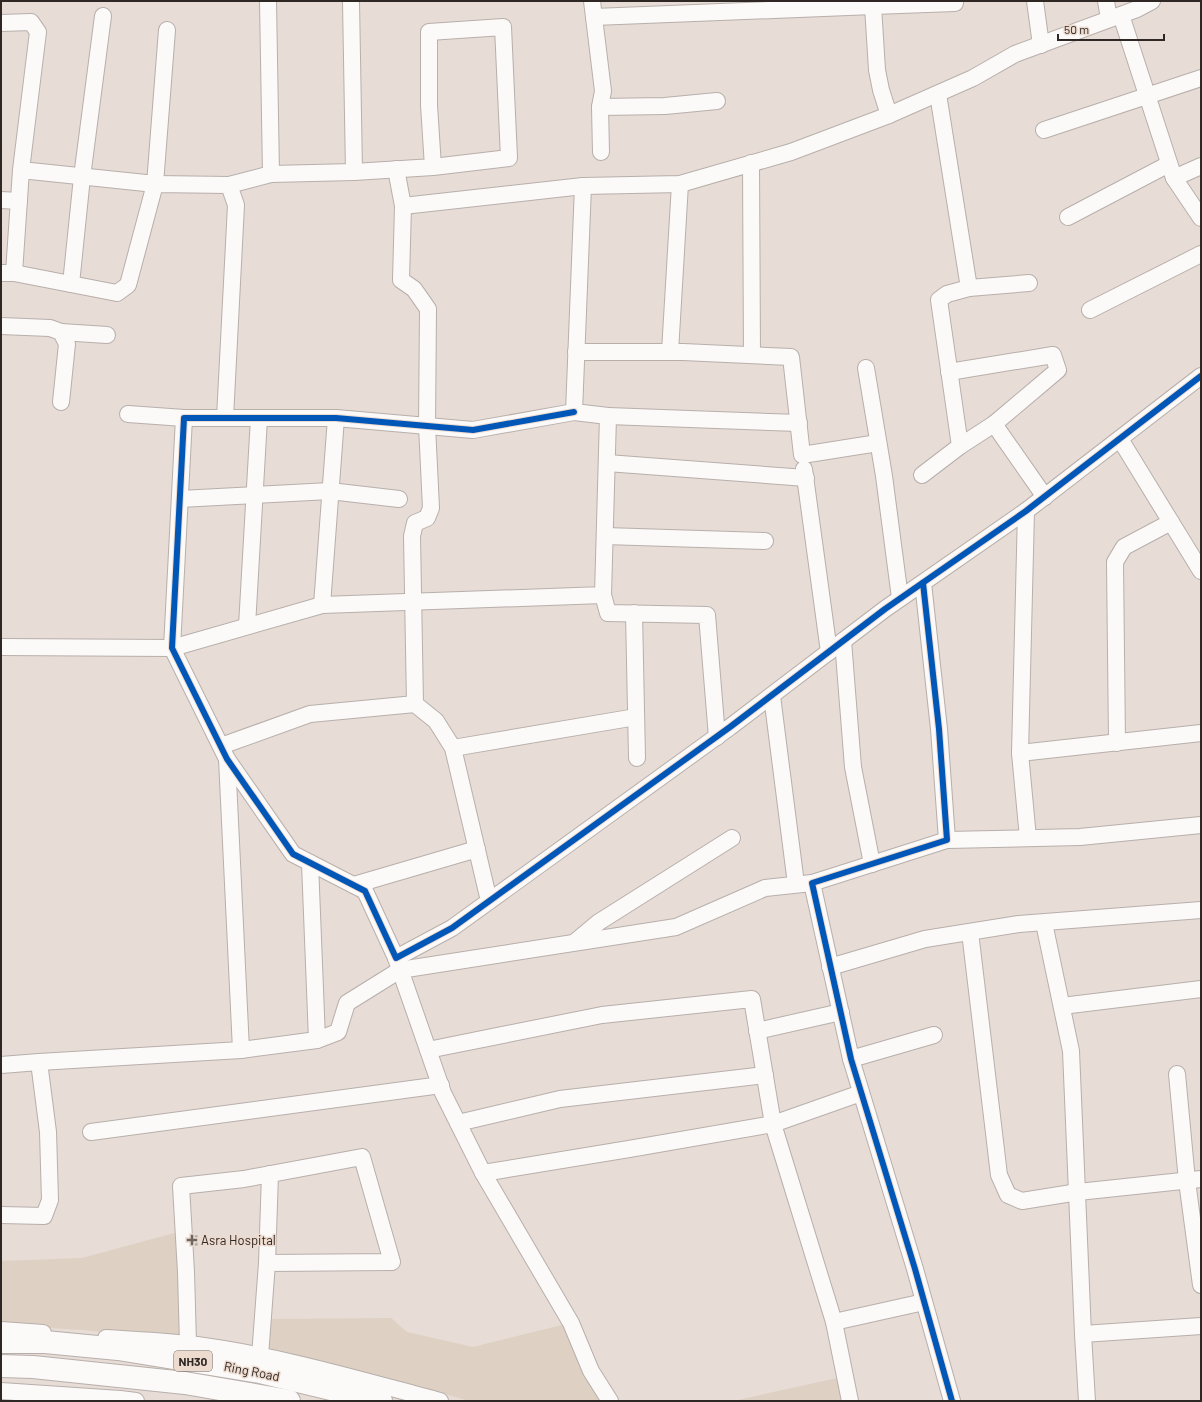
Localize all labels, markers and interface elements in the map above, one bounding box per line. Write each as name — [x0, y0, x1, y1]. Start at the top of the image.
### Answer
scale bar — [1058, 16, 1164, 42]
text: 50 m — [1064, 22, 1089, 36]
place label: Asra Hospital — [201, 1232, 276, 1248]
marker: Asra Hospital — [186, 1234, 198, 1246]
road number: NH30 — [174, 1351, 212, 1371]
street label: Ring Road — [223, 1358, 281, 1384]

